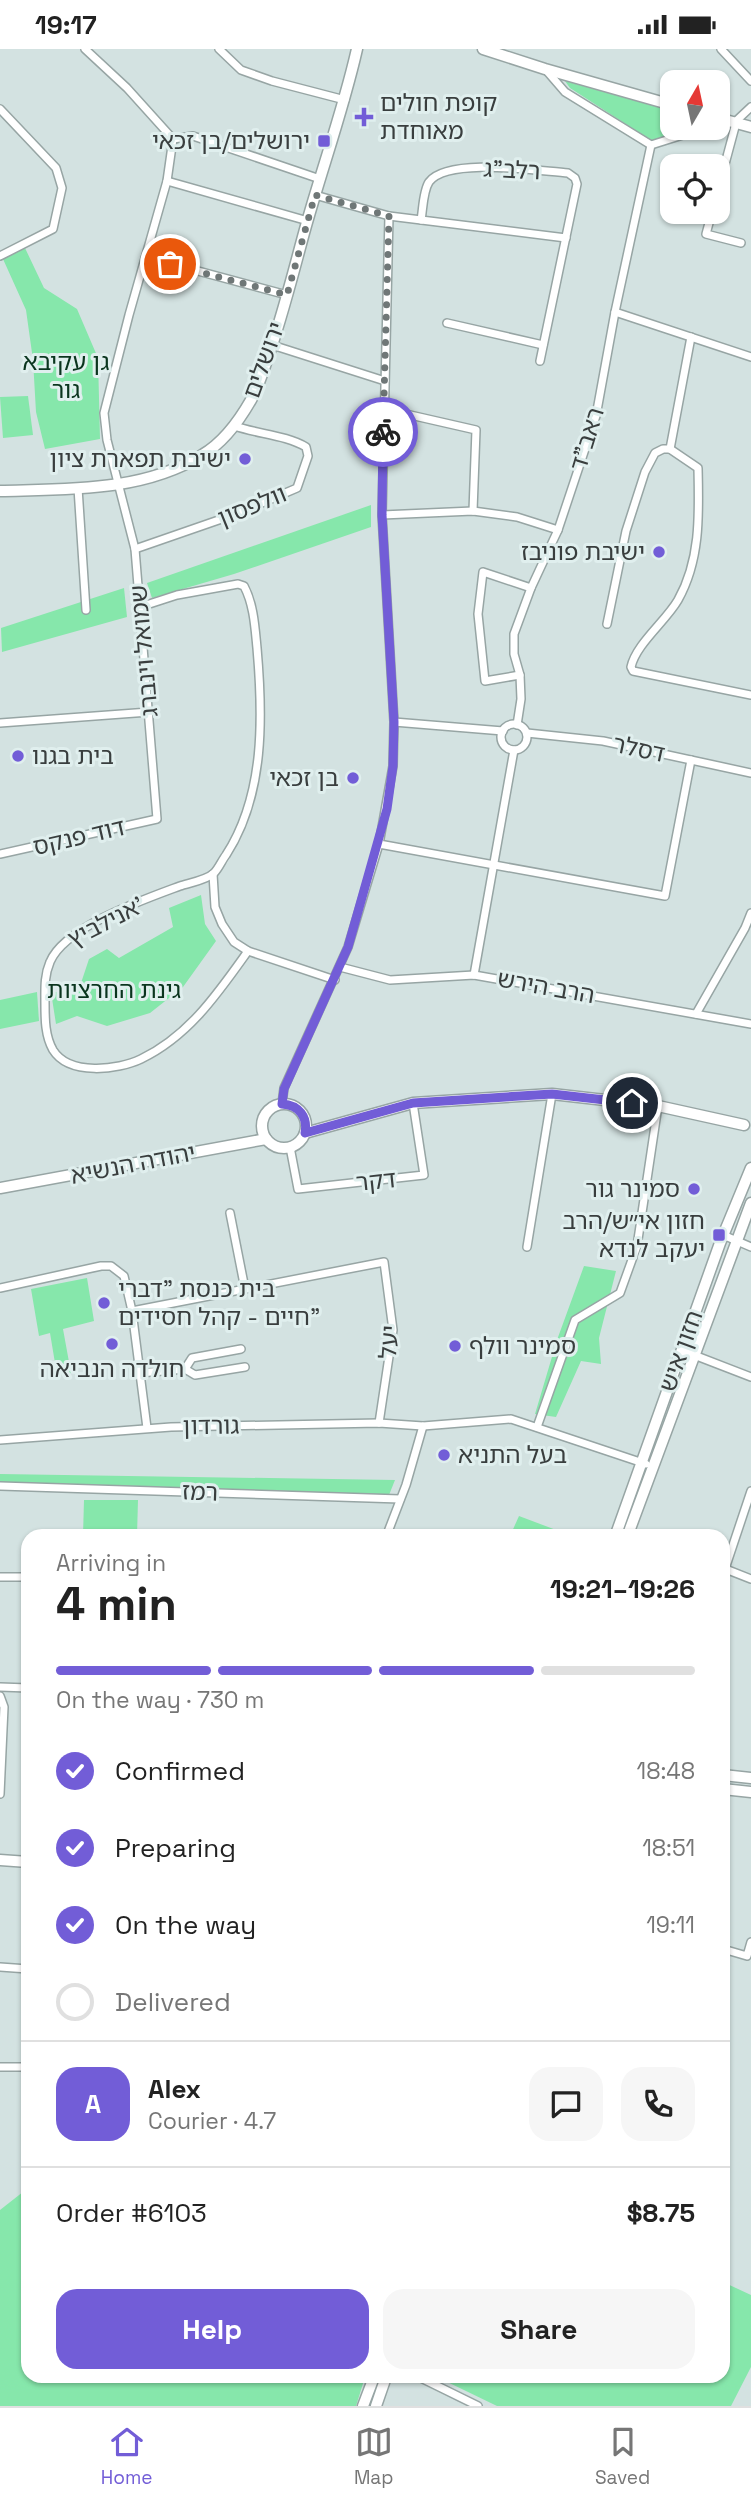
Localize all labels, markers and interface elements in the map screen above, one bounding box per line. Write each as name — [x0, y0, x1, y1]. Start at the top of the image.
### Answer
text: 19:17 — [35, 8, 97, 42]
north arrow — [660, 70, 730, 140]
map controls — [660, 70, 730, 224]
place label: קופת חולים מאוחדת — [380, 87, 497, 146]
marker: קופת חולים מאוחדת — [354, 107, 374, 127]
place label: ירושלים/בן זכאי — [152, 125, 310, 156]
marker: ירושלים/בן זכאי — [316, 133, 332, 149]
street label: רלב"ג — [483, 153, 541, 186]
button: locate — [660, 154, 730, 224]
pin — [140, 234, 200, 294]
icon: bag — [151, 245, 189, 283]
street label: ירושלים — [235, 317, 292, 402]
park label: גן עקיבא גור — [23, 346, 109, 405]
courier — [348, 397, 418, 467]
street label: ראב"ד — [562, 403, 611, 474]
icon: bike — [364, 413, 402, 451]
place label: ישיבת תפארת ציון — [49, 443, 231, 474]
marker: ישיבת תפארת ציון — [237, 451, 253, 467]
street label: וולפסון — [213, 478, 291, 533]
place label: ישיבת פוניבז — [521, 536, 645, 567]
marker: ישיבת פוניבז — [651, 544, 667, 560]
street label: שמואל וינברג — [122, 584, 165, 718]
street label: דסלר — [610, 728, 668, 769]
place label: בית בגנו — [32, 740, 114, 771]
marker: בית בגנו — [10, 748, 26, 764]
place label: בן זכאי — [269, 762, 339, 793]
marker: בן זכאי — [345, 770, 361, 786]
street label: דוד פנקס — [30, 811, 128, 862]
street label: אנילביץ' — [62, 889, 149, 954]
street label: הרב הירש — [495, 963, 597, 1010]
park label: גינת החרציות — [47, 974, 181, 1005]
pin — [602, 1073, 662, 1133]
icon: home — [613, 1084, 651, 1122]
street label: יהודה הנשיא — [68, 1136, 198, 1191]
street label: דקר — [354, 1163, 398, 1198]
place label: סמינר גור — [585, 1173, 680, 1204]
marker: סמינר גור — [686, 1181, 702, 1197]
place label: חזון אי״ש/הרב יעקב לנדא — [563, 1205, 705, 1264]
marker: חזון אי״ש/הרב יעקב לנדא — [711, 1227, 727, 1243]
place label: בית כנסת "דברי חיים - קהל חסידים" — [118, 1273, 320, 1332]
marker: בית כנסת "דברי חיים - קהל חסידים" — [96, 1295, 112, 1311]
street label: חזון איש — [652, 1306, 710, 1396]
street label: יעל — [372, 1324, 405, 1360]
place label: סמינר וולף — [469, 1330, 576, 1361]
marker: חולדה הנביאה — [104, 1336, 120, 1352]
marker: סמינר וולף — [447, 1338, 463, 1354]
place label: חולדה הנביאה — [40, 1353, 184, 1384]
street label: גורדון — [182, 1410, 240, 1441]
place label: בעל התניא — [458, 1439, 567, 1470]
marker: בעל התניא — [436, 1447, 452, 1463]
street label: רמז — [181, 1475, 219, 1508]
text: Arriving in — [56, 1548, 166, 1578]
text: 19:21–19:26 — [550, 1572, 695, 1606]
text: 4 min — [56, 1575, 177, 1633]
text: On the way · 730 m — [56, 1685, 264, 1715]
icon: check — [56, 1752, 94, 1790]
text: Confirmed — [115, 1754, 245, 1788]
text: 18:48 — [637, 1756, 695, 1786]
icon: check — [56, 1829, 94, 1867]
text: Preparing — [115, 1831, 236, 1865]
text: 18:51 — [642, 1833, 695, 1863]
icon: check — [56, 1906, 94, 1944]
text: On the way — [115, 1908, 256, 1942]
text: 19:11 — [646, 1910, 695, 1940]
text: Delivered — [115, 1985, 231, 2019]
button: chat — [529, 2067, 603, 2141]
button: phone — [621, 2067, 695, 2141]
text: Alex — [148, 2072, 201, 2106]
text: A — [85, 2087, 101, 2121]
text: Courier · 4.7 — [148, 2106, 276, 2136]
text: Order #6103 — [56, 2196, 207, 2230]
text: $8.75 — [627, 2196, 695, 2230]
button: Help — [56, 2289, 369, 2369]
button: Share — [383, 2289, 695, 2369]
tab: Home — [101, 2423, 152, 2490]
tab: Map — [354, 2423, 393, 2490]
tab: Saved — [595, 2423, 650, 2490]

